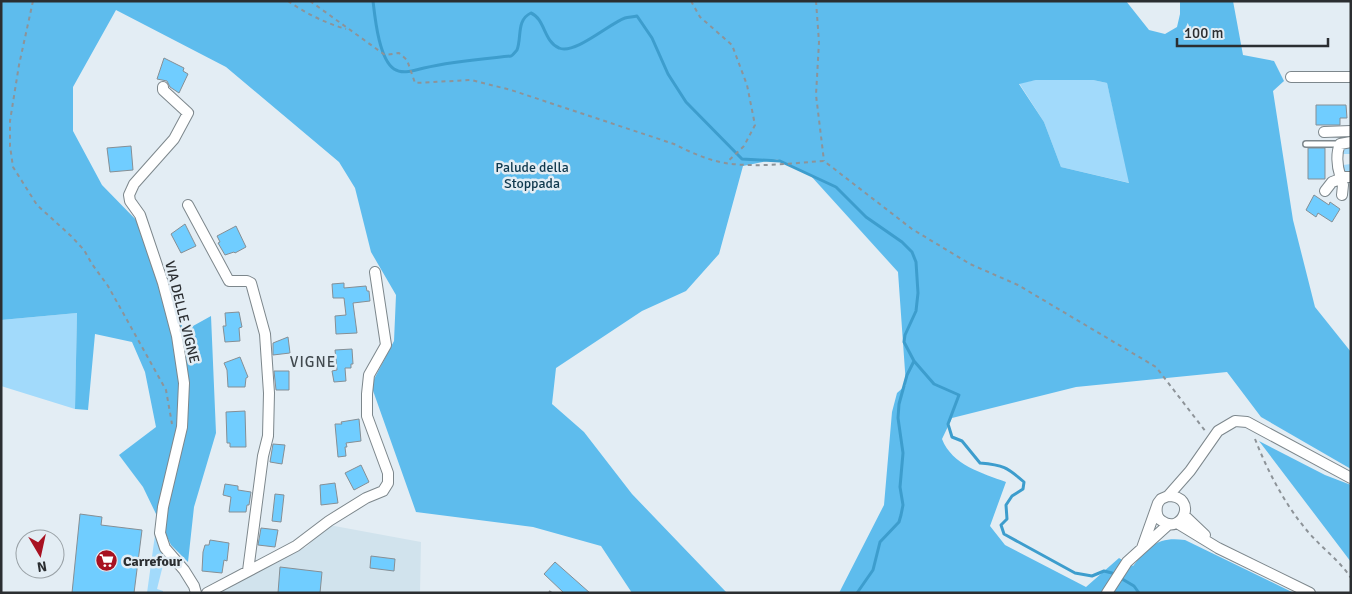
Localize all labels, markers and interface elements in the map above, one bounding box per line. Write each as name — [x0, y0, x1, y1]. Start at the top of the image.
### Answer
scale bar — [1177, 15, 1328, 47]
text: 100 m — [1184, 24, 1224, 42]
park label: Palude della Stoppada — [495, 159, 569, 192]
street label: VIA DELLE VIGNE — [161, 259, 203, 365]
district label: VIGNE — [290, 353, 336, 371]
north arrow — [15, 529, 65, 579]
supermarket icon: Carrefour — [95, 549, 119, 573]
place label: Carrefour — [123, 553, 183, 570]
text: N — [36, 557, 48, 576]

